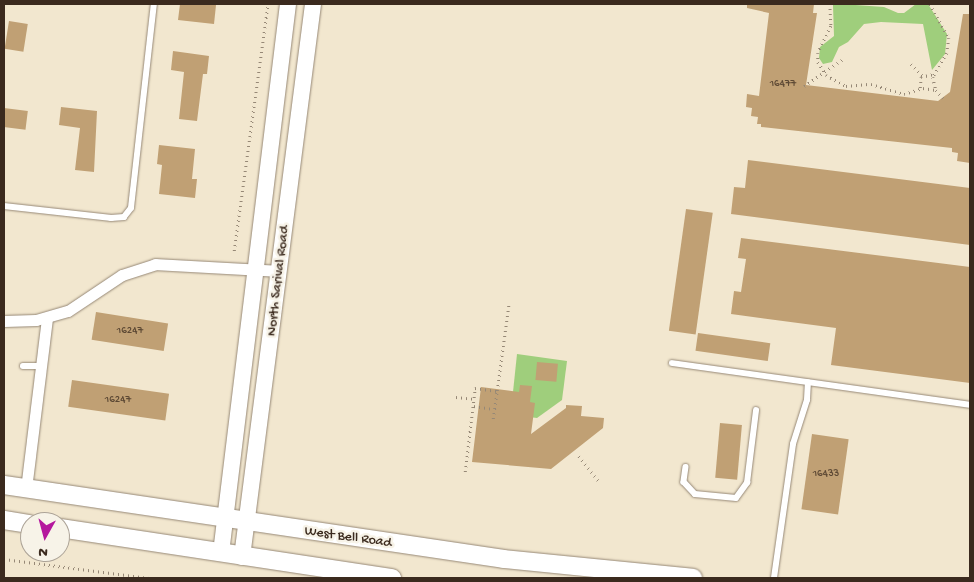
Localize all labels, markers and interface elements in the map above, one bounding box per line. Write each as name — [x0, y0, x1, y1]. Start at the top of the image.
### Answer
house number: 16477 — [770, 77, 796, 91]
street label: North Sarival Road — [264, 225, 294, 337]
house number: 16247 — [117, 324, 143, 338]
house number: 16247 — [105, 393, 131, 407]
house number: 16433 — [813, 467, 839, 481]
north arrow — [20, 512, 70, 562]
street label: West Bell Road — [303, 524, 393, 552]
text: N — [38, 542, 49, 560]

